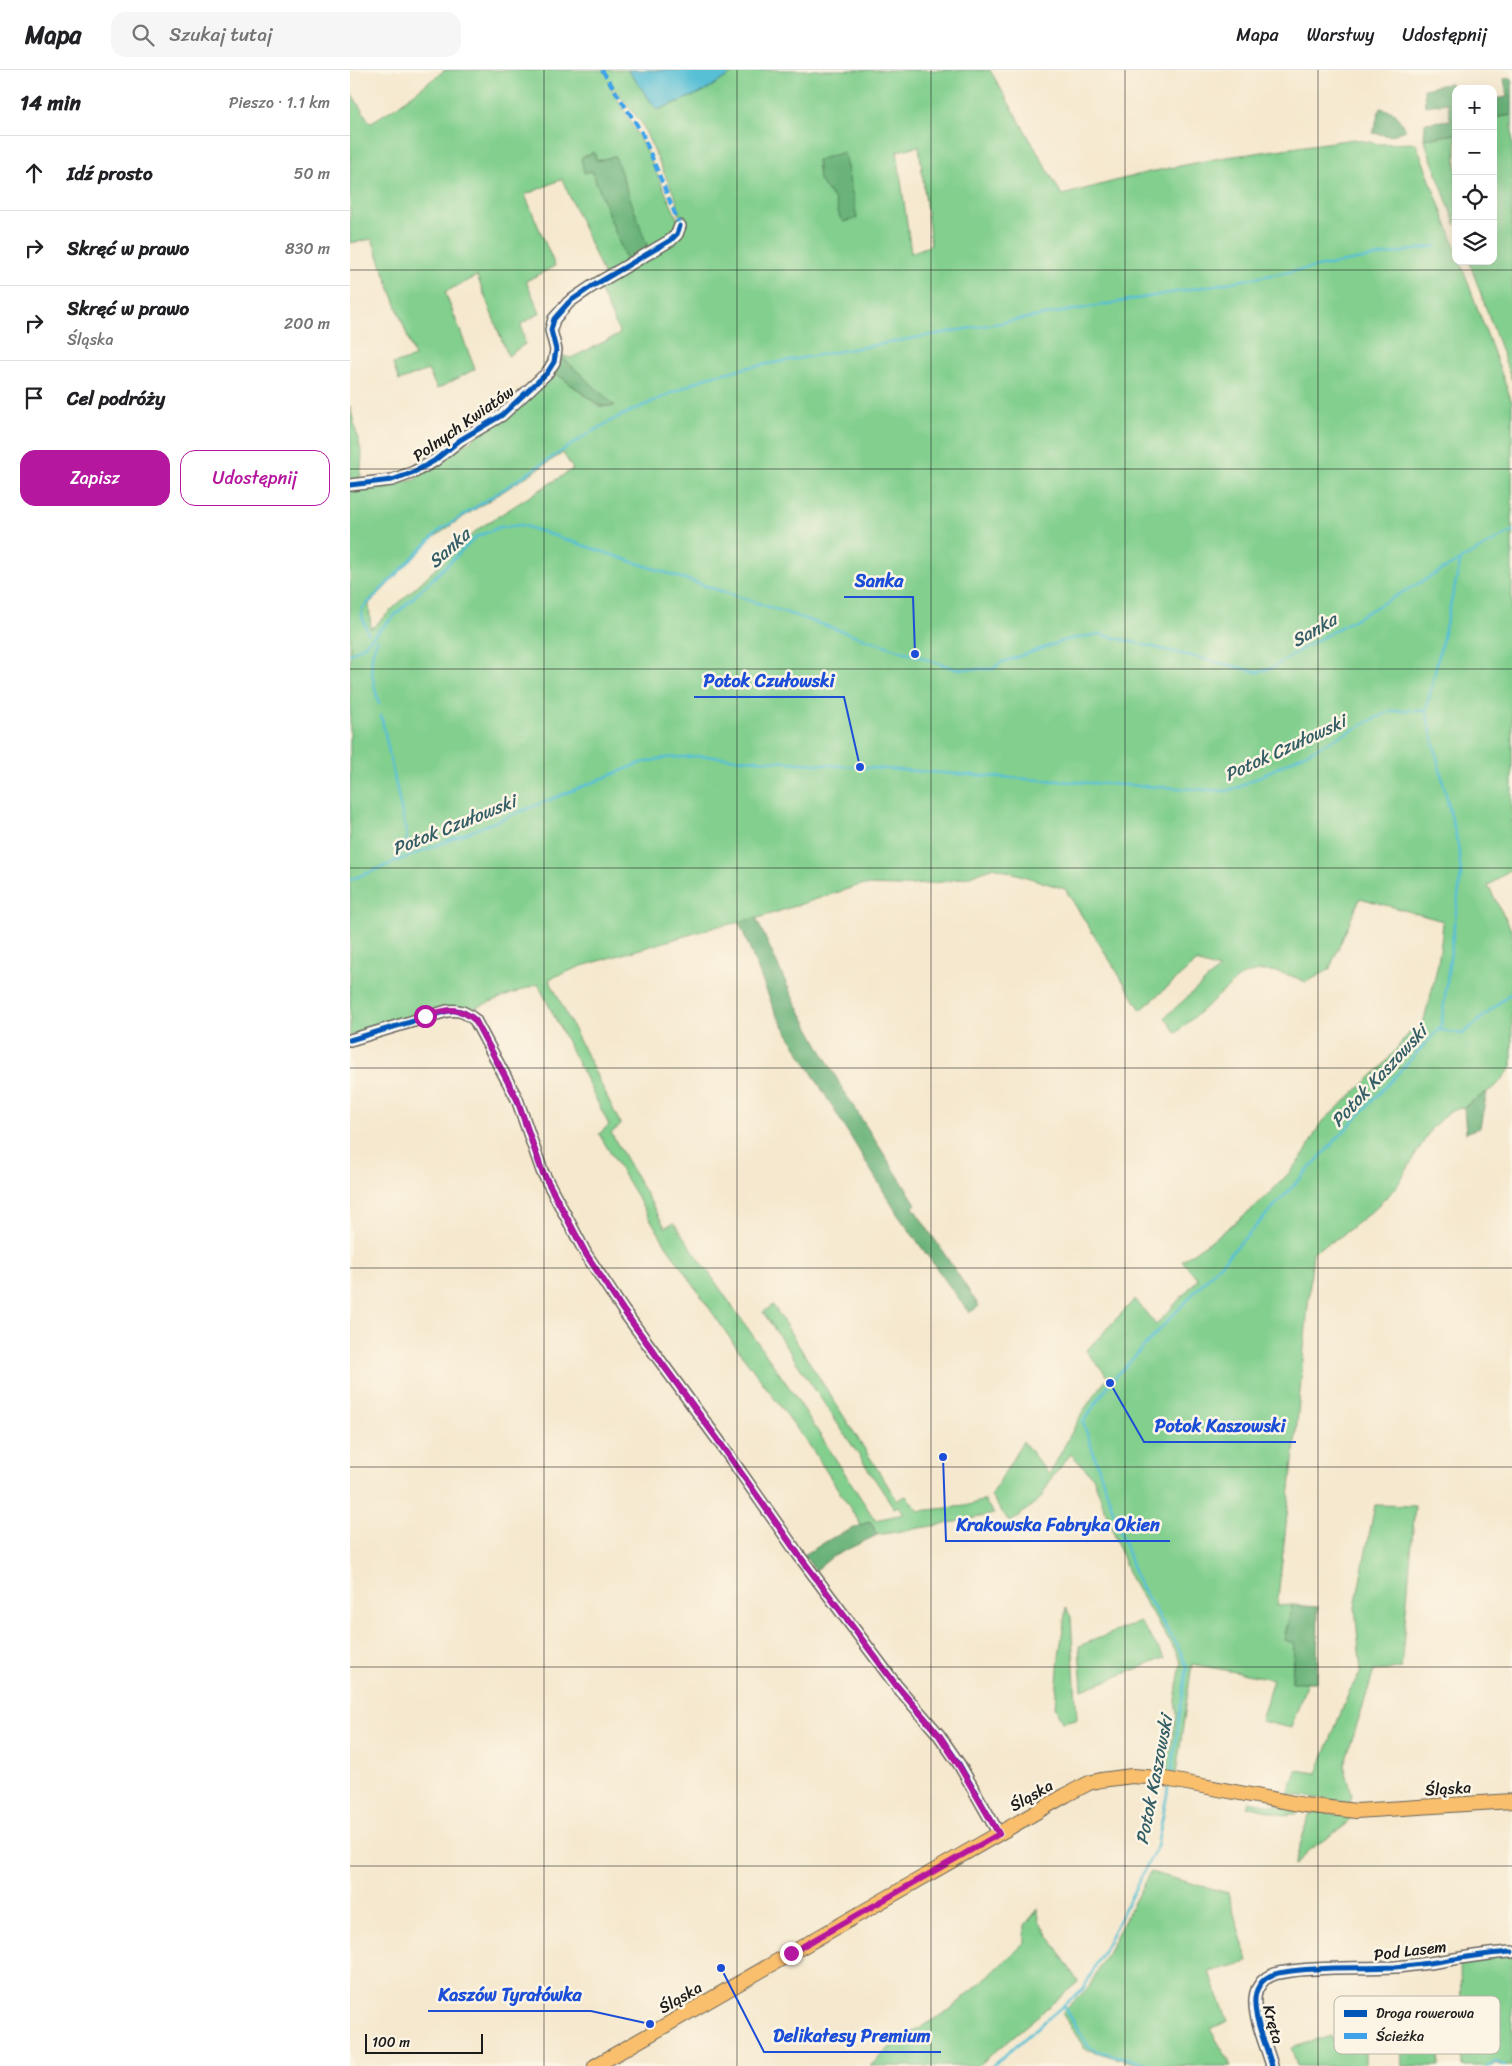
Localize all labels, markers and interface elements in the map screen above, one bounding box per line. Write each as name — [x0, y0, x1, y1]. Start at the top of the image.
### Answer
search box — [111, 12, 461, 57]
text: Mapa — [25, 14, 81, 56]
text: Szukaj tutaj — [169, 18, 273, 51]
text: Mapa — [1236, 19, 1279, 51]
text: Warstwy — [1307, 19, 1374, 51]
text: Udostępnij — [1402, 19, 1487, 51]
icon: search — [129, 21, 157, 49]
text: 14 min — [20, 84, 81, 122]
map controls — [1452, 85, 1497, 265]
button: + — [1452, 85, 1497, 130]
text: Pieszo · 1.1 km — [229, 88, 330, 117]
button: − — [1452, 130, 1497, 175]
text: Idź prosto — [67, 157, 153, 190]
icon: ahead — [20, 159, 48, 187]
text: 50 m — [294, 159, 330, 188]
button: locate — [1452, 175, 1497, 220]
button: layers — [1452, 220, 1497, 265]
text: Skręć w prawo — [67, 232, 189, 265]
icon: right — [20, 234, 48, 262]
text: 830 m — [285, 234, 330, 263]
text: Skręć w prawo — [67, 292, 189, 325]
icon: right — [20, 309, 48, 337]
text: 200 m — [284, 309, 330, 338]
text: Śląska — [67, 325, 114, 354]
street label: Polnych Kwiatów — [406, 377, 520, 469]
text: Cel podróży — [67, 382, 165, 415]
icon: arrive — [20, 384, 48, 412]
button: Zapisz — [20, 450, 170, 506]
button: Udostępnij — [180, 450, 330, 506]
water label: Sanka — [420, 519, 479, 576]
callout: Sanka — [844, 564, 913, 597]
text: Sanka — [854, 565, 904, 597]
water label: Sanka — [1285, 603, 1345, 656]
callout: Potok Czułowski — [694, 664, 844, 697]
text: Potok Czułowski — [703, 665, 836, 697]
water label: Potok Czułowski — [1219, 704, 1355, 790]
water label: Potok Czułowski — [387, 784, 524, 864]
route start — [414, 1005, 437, 1028]
water label: Potok Kaszowski — [1323, 1014, 1438, 1135]
callout: Potok Kaszowski — [1144, 1409, 1296, 1442]
text: Potok Kaszowski — [1155, 1410, 1286, 1442]
callout: Krakowska Fabryka Okien — [946, 1508, 1170, 1541]
text: Krakowska Fabryka Okien — [955, 1509, 1160, 1541]
water label: Potok Kaszowski — [1126, 1709, 1183, 1847]
street label: Śląska — [1004, 1771, 1059, 1820]
street label: Śląska — [1424, 1772, 1472, 1805]
street label: Pod Lasem — [1372, 1932, 1448, 1969]
route end — [780, 1942, 803, 1965]
street label: Śląska — [653, 1973, 708, 2022]
callout: Kaszów Tyrałówka — [428, 1978, 591, 2011]
text: Kaszów Tyrałówka — [437, 1979, 583, 2011]
legend — [1334, 1996, 1500, 2054]
street label: Kręta — [1254, 2001, 1293, 2047]
text: Droga rowerowa — [1376, 2001, 1474, 2026]
callout: Delikatesy Premium — [764, 2019, 941, 2052]
text: Delikatesy Premium — [773, 2020, 931, 2052]
text: Ścieżka — [1376, 2024, 1424, 2049]
text: 100 m — [372, 2030, 410, 2055]
scale bar — [365, 2031, 482, 2054]

